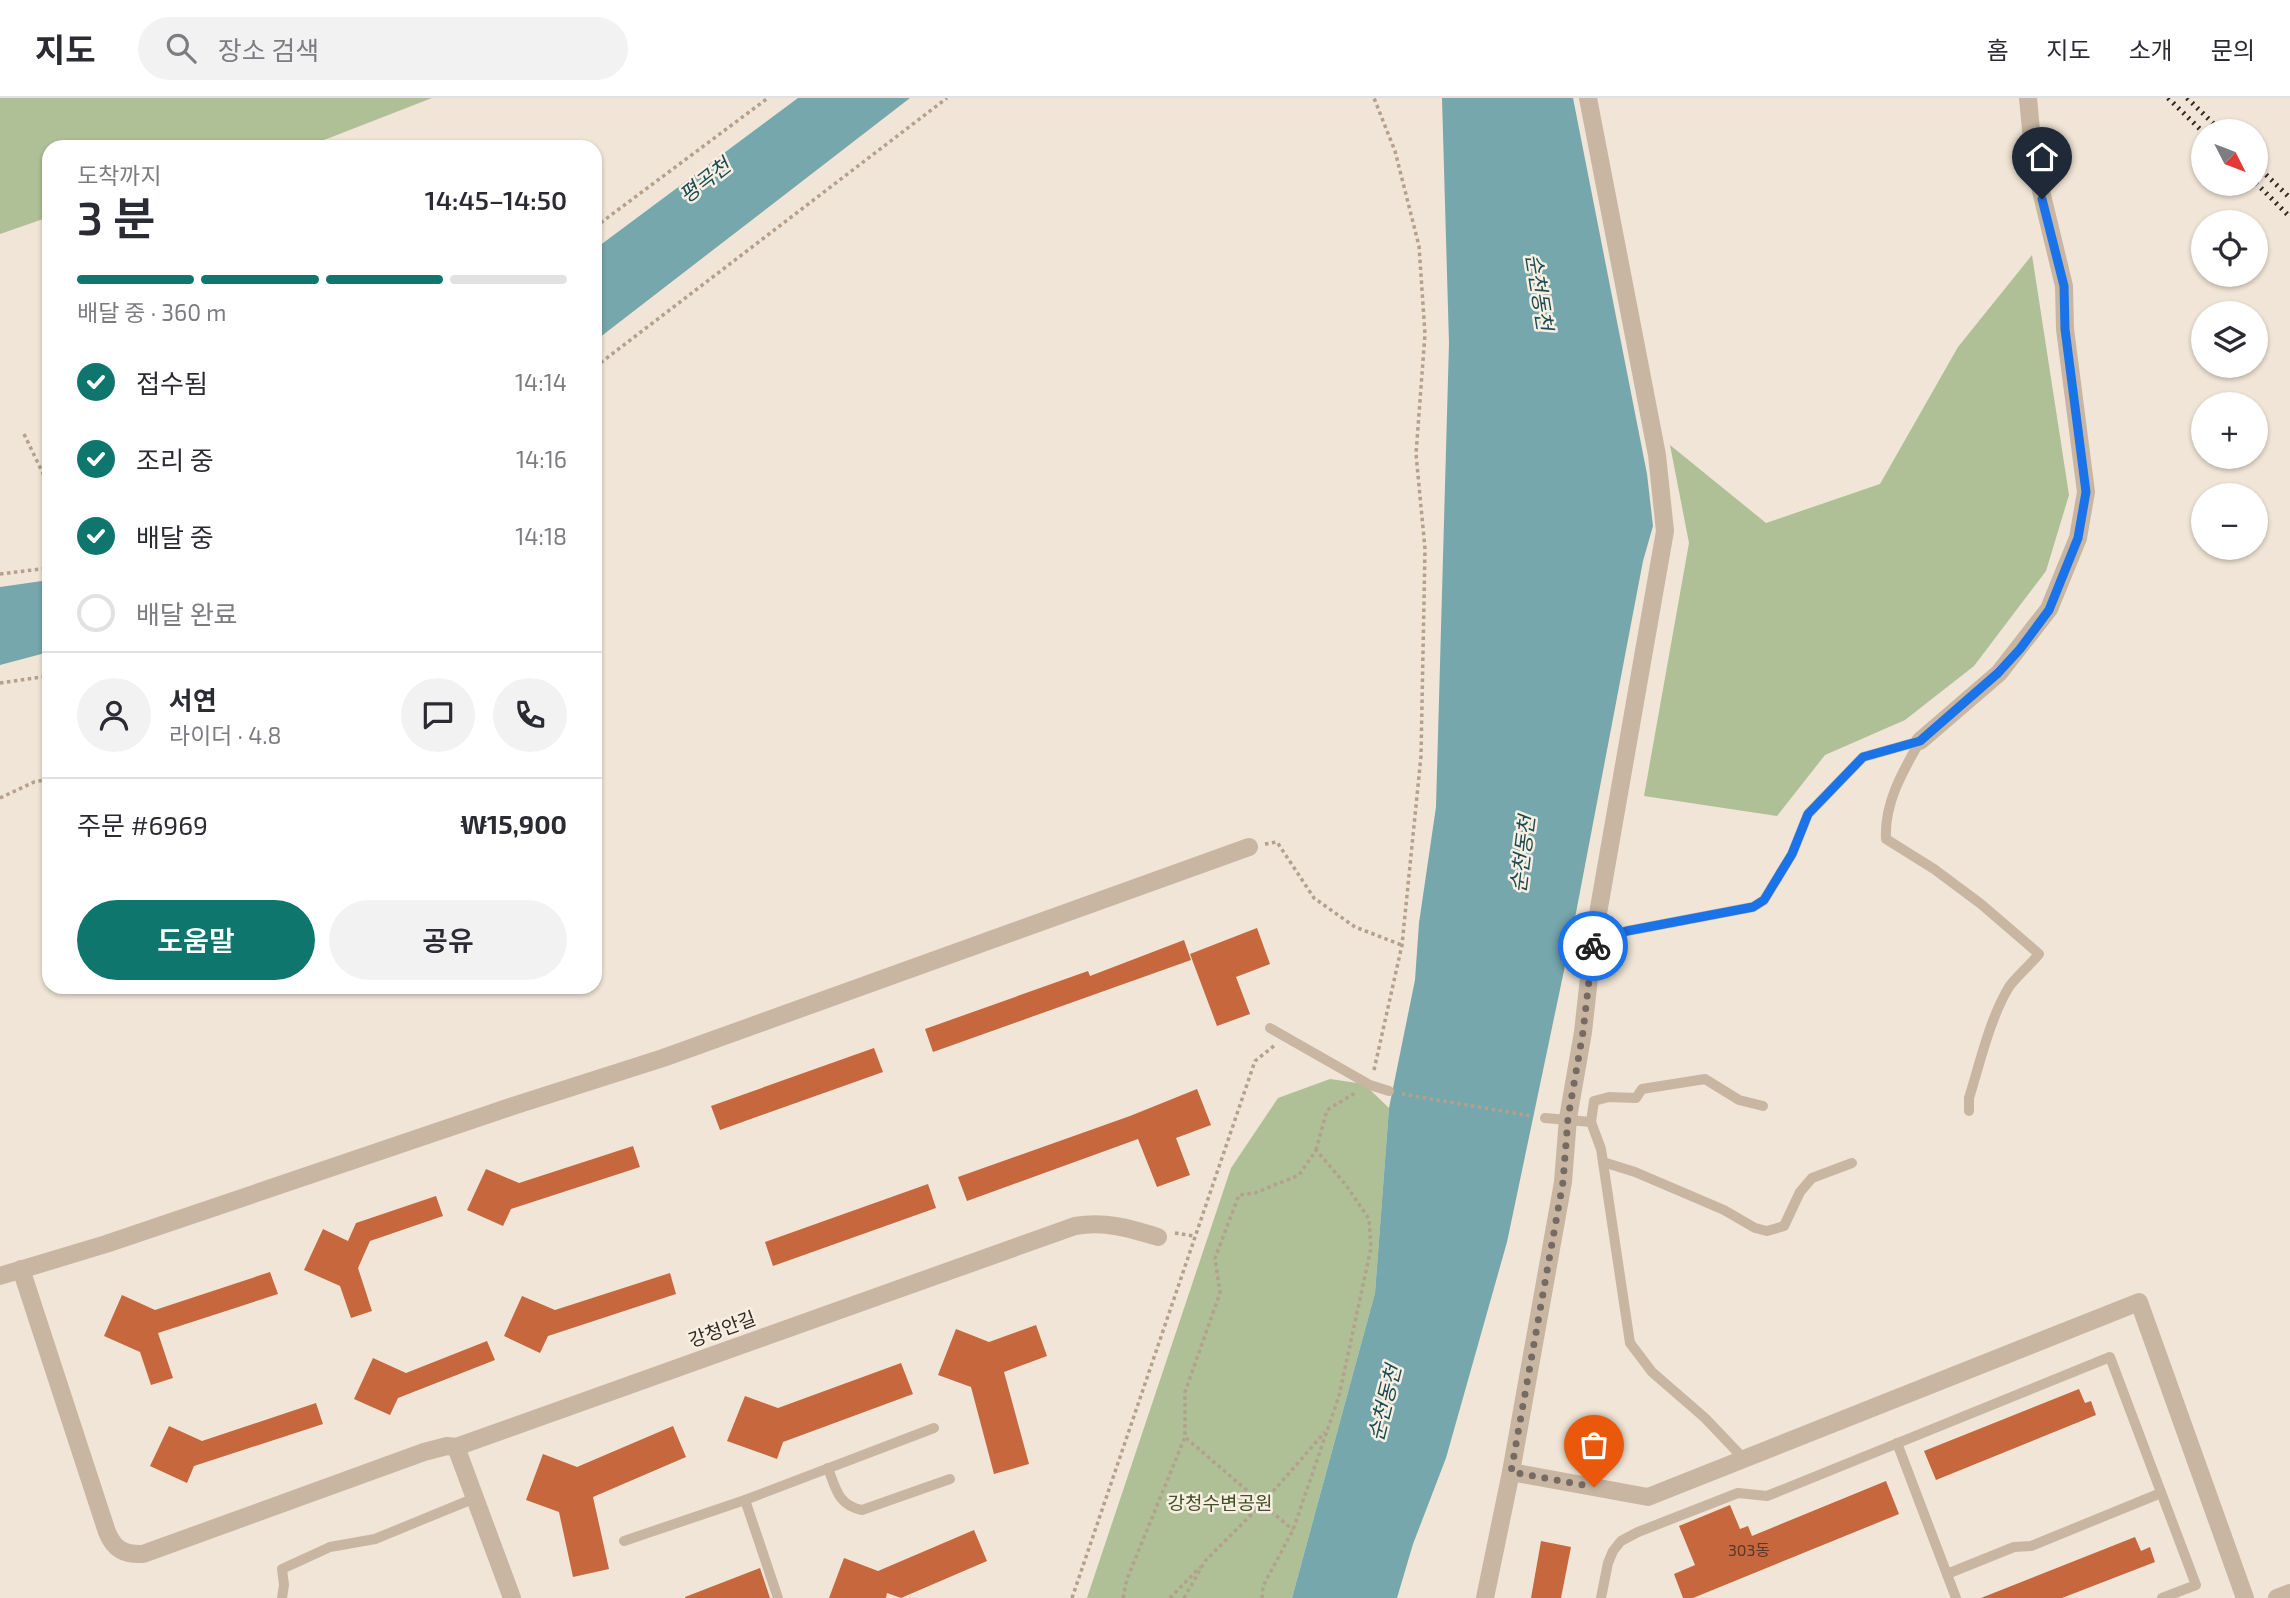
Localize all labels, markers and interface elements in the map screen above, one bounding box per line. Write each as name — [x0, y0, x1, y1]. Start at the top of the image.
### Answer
search box — [138, 17, 628, 80]
text: 지도 — [35, 29, 96, 69]
icon: search — [162, 29, 200, 67]
text: 장소 검색 — [218, 34, 319, 65]
text: 홈 — [1986, 35, 2008, 64]
text: 지도 — [2046, 35, 2091, 64]
text: 소개 — [2129, 35, 2173, 64]
text: 문의 — [2211, 35, 2255, 64]
north arrow — [2191, 119, 2268, 196]
map controls — [2191, 119, 2268, 560]
pin — [2012, 127, 2072, 199]
icon: home — [2023, 138, 2061, 176]
water label: 평곡천 — [674, 150, 737, 208]
text: 도착까지 — [77, 161, 162, 189]
text: 14:45–14:50 — [425, 184, 567, 215]
text: 3 분 — [77, 189, 155, 244]
button: locate — [2191, 210, 2268, 287]
water label: 순천동천 — [1522, 252, 1559, 335]
text: 배달 중 · 360 m — [77, 298, 226, 326]
button: layers — [2191, 301, 2268, 378]
icon: check — [77, 363, 115, 401]
text: 접수됨 — [136, 367, 208, 398]
text: 14:14 — [515, 368, 567, 396]
button: + — [2191, 392, 2268, 469]
icon: check — [77, 440, 115, 478]
text: 조리 중 — [136, 444, 214, 475]
text: 14:16 — [516, 445, 567, 473]
button: − — [2191, 483, 2268, 560]
icon: check — [77, 517, 115, 555]
text: 배달 중 — [136, 521, 214, 552]
text: 14:18 — [515, 522, 567, 550]
text: 배달 완료 — [136, 598, 237, 629]
button: person — [77, 678, 151, 752]
button: chat — [401, 678, 475, 752]
button: phone — [493, 678, 567, 752]
text: 서연 — [169, 684, 217, 715]
text: 라이더 · 4.8 — [169, 721, 282, 749]
text: ₩15,900 — [460, 808, 567, 839]
text: 주문 #6969 — [77, 809, 208, 840]
water label: 순천동천 — [1504, 811, 1539, 894]
button: 도움말 — [77, 900, 315, 980]
button: 공유 — [329, 900, 567, 980]
courier — [1558, 911, 1628, 981]
icon: bike — [1574, 927, 1612, 965]
street label: 강청안길 — [685, 1306, 759, 1351]
water label: 순천동천 — [1362, 1360, 1406, 1443]
pin — [1564, 1415, 1624, 1487]
icon: bag — [1575, 1426, 1613, 1464]
park label: 강청수변공원 — [1168, 1491, 1272, 1514]
house number: 303동 — [1728, 1540, 1770, 1559]

